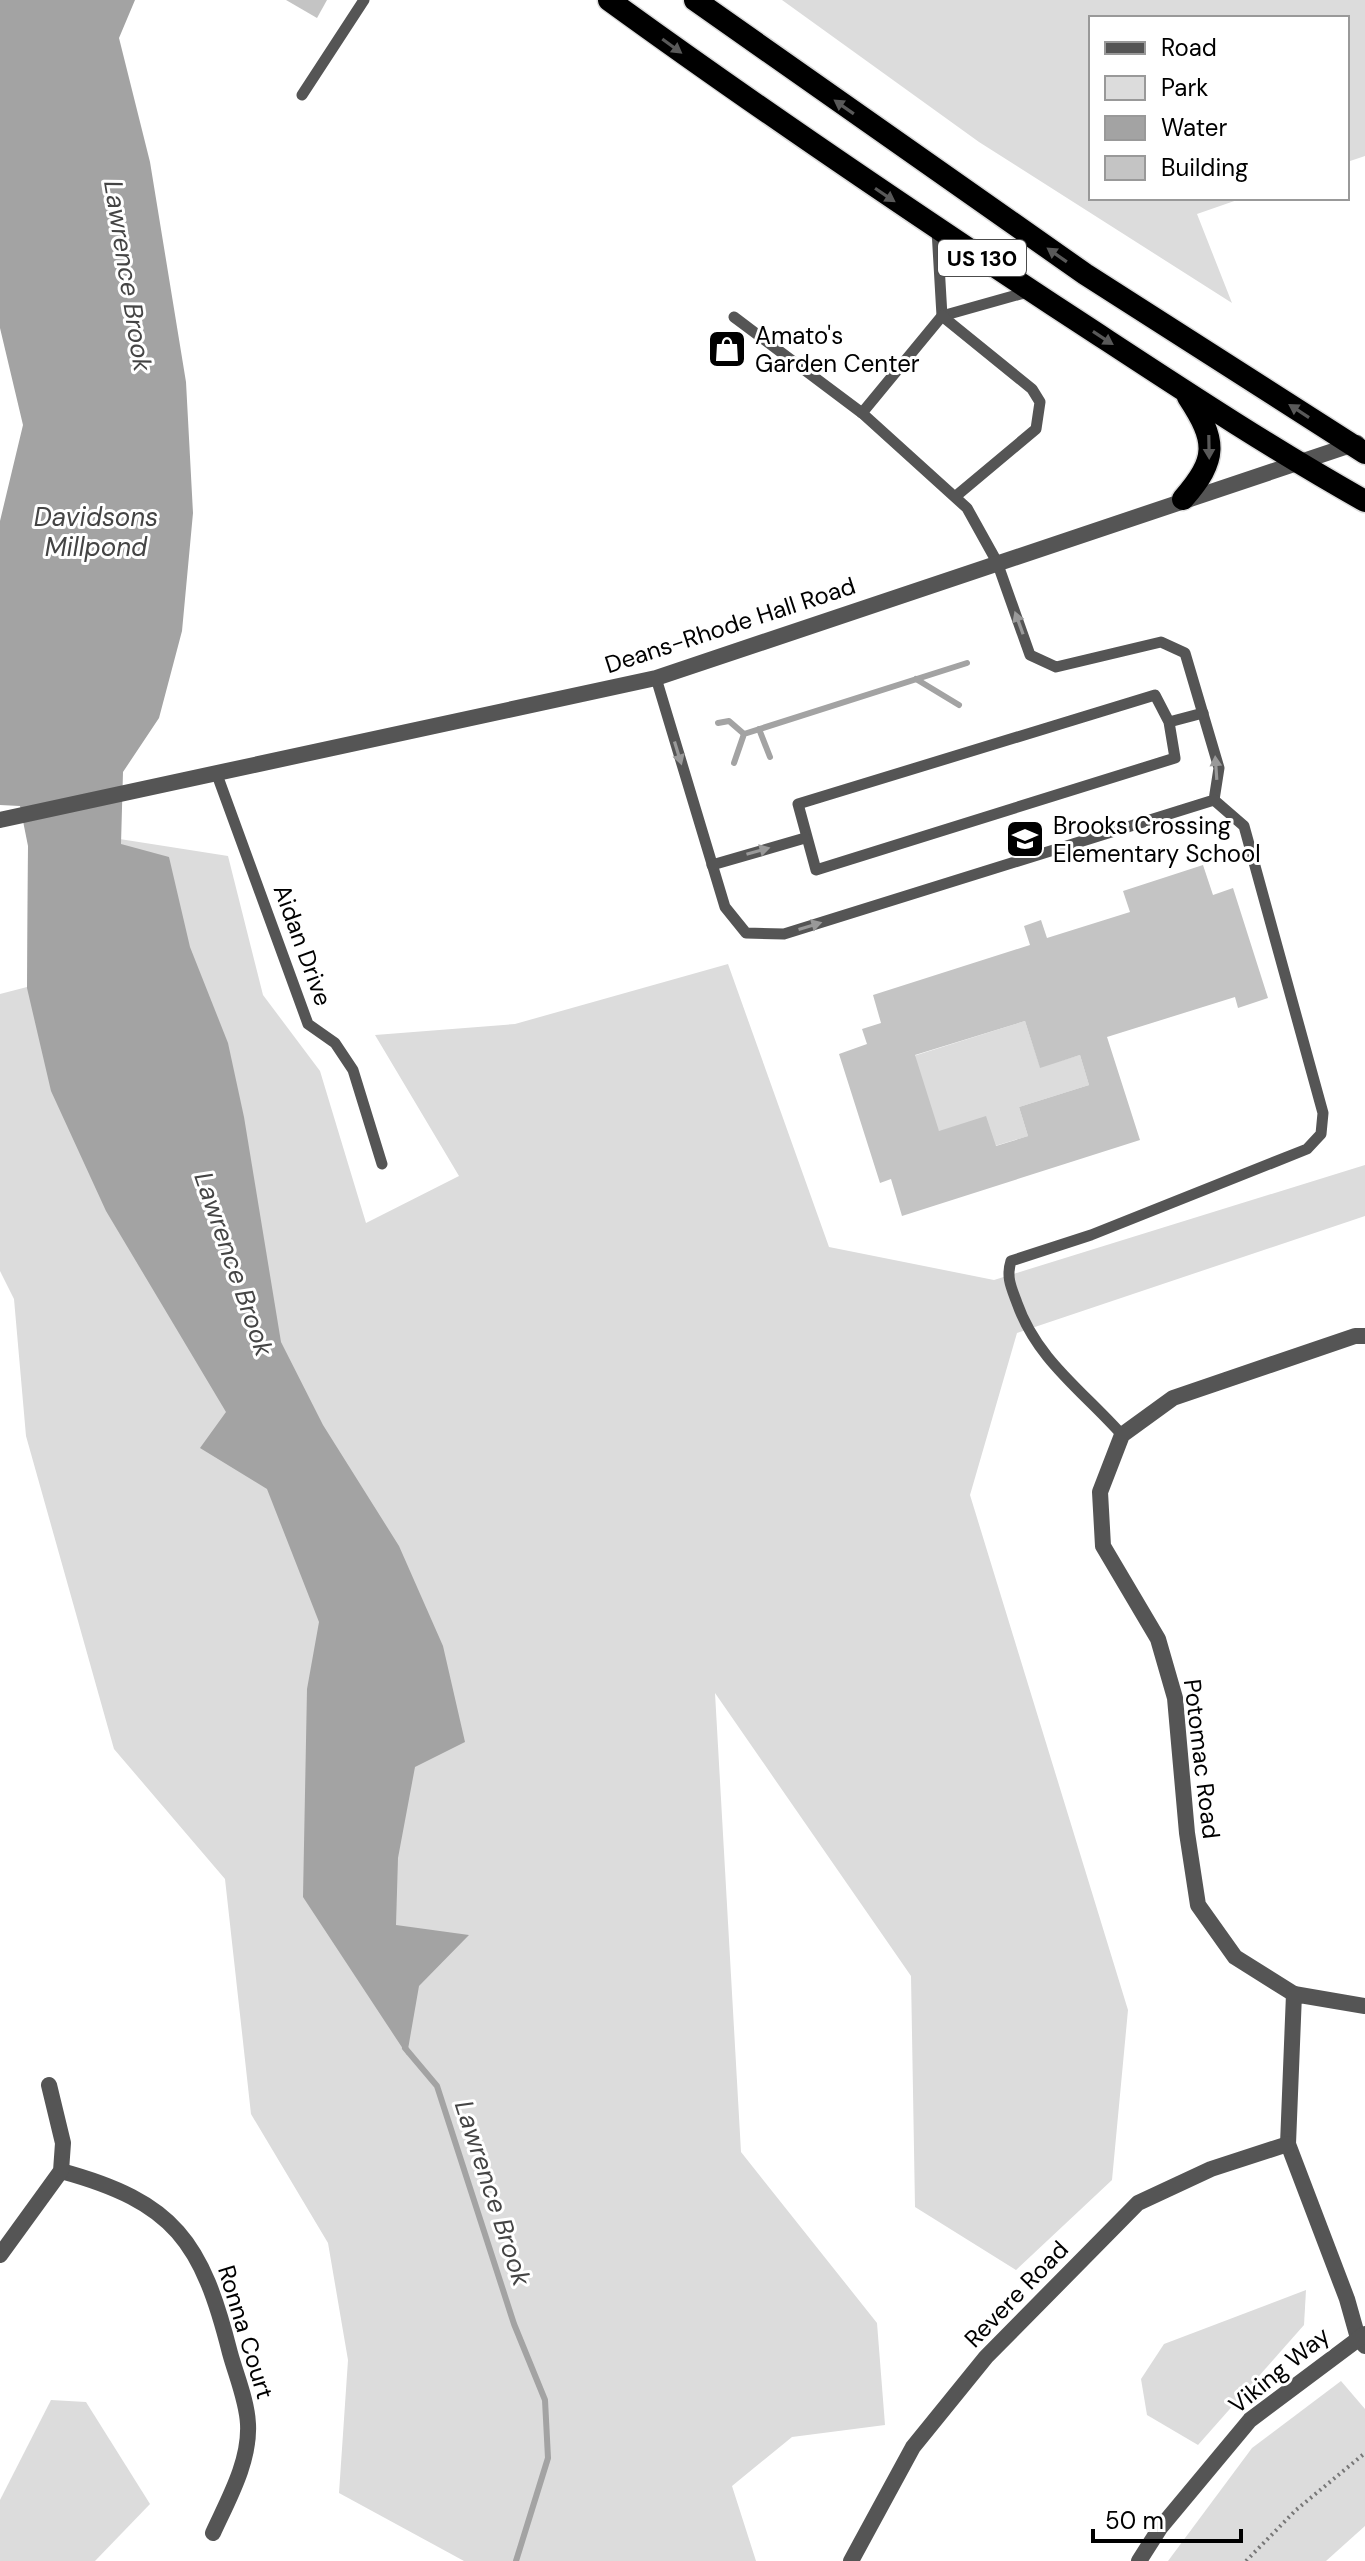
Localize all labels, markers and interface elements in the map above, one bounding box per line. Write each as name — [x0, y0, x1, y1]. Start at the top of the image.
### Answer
legend — [1089, 16, 1349, 200]
text: Road — [1161, 32, 1217, 63]
one-way arrow — [662, 38, 683, 53]
text: Park — [1161, 72, 1208, 103]
one-way arrow — [833, 100, 854, 115]
text: Water — [1161, 112, 1227, 143]
text: Building — [1161, 152, 1248, 183]
water label: Lawrence Brook — [96, 178, 160, 375]
one-way arrow — [875, 187, 896, 202]
road number: US 130 — [938, 240, 1026, 276]
one-way arrow — [1046, 247, 1068, 263]
place label: Amato's Garden Center — [755, 320, 920, 379]
shop icon: Amato's Garden Center — [706, 328, 748, 370]
one-way arrow — [1092, 330, 1113, 345]
one-way arrow — [1288, 405, 1310, 419]
one-way arrow — [1202, 435, 1215, 460]
water label: Davidsons Millpond — [34, 500, 158, 564]
street label: Deans-Rhode Hall Road — [601, 570, 859, 680]
one-way arrow — [1012, 611, 1025, 635]
one-way arrow — [672, 741, 685, 765]
one-way arrow — [1209, 755, 1222, 780]
place label: Brooks Crossing Elementary School — [1053, 810, 1261, 869]
school or university icon: Brooks Crossing Elementary School — [1004, 818, 1046, 860]
one-way arrow — [747, 844, 771, 857]
street label: Aidan Drive — [267, 880, 339, 1010]
one-way arrow — [799, 919, 823, 932]
water label: Lawrence Brook — [187, 1167, 282, 1361]
street label: Potomac Road — [1177, 1677, 1227, 1841]
water label: Lawrence Brook — [447, 2096, 539, 2291]
street label: Revere Road — [957, 2234, 1075, 2354]
street label: Ronna Court — [211, 2261, 281, 2403]
street label: Viking Way — [1222, 2320, 1336, 2420]
scale bar — [1093, 2493, 1241, 2543]
text: 50 m — [1105, 2505, 1164, 2536]

